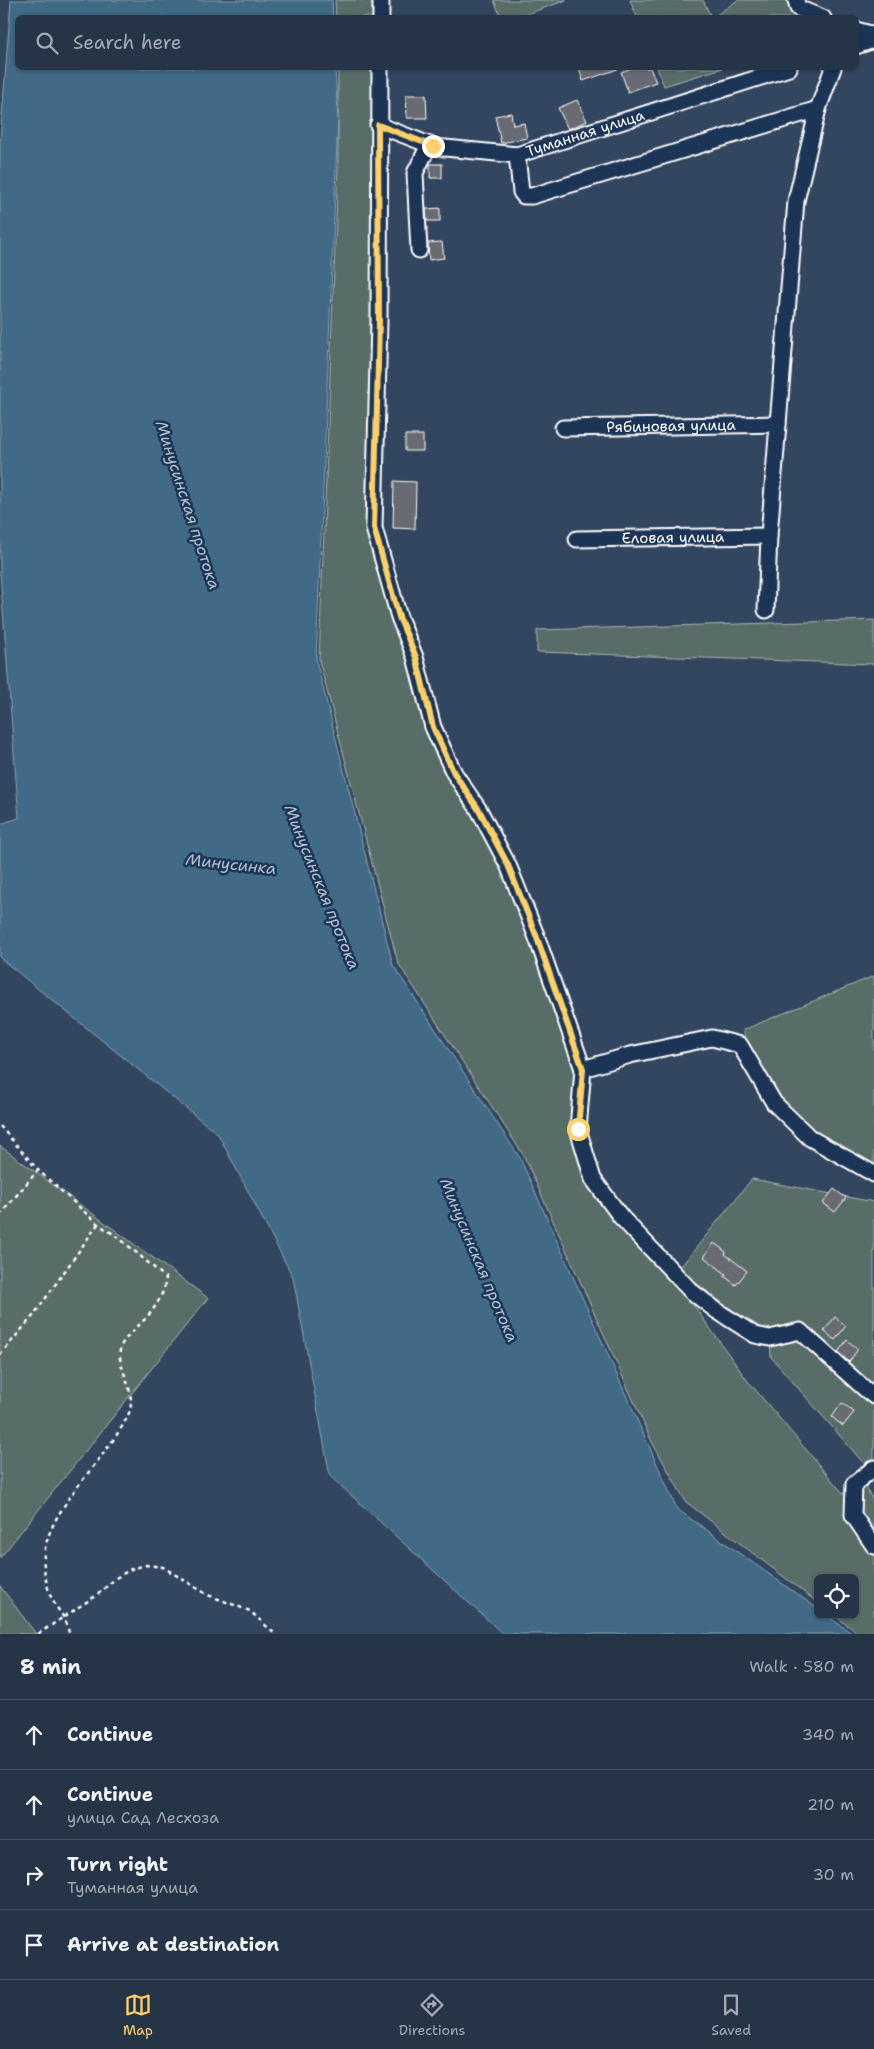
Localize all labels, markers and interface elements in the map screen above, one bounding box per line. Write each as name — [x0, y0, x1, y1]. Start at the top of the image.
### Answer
search box — [15, 15, 859, 70]
icon: search — [33, 29, 61, 57]
text: Search here — [73, 30, 182, 55]
street label: Туманная улица — [523, 105, 647, 162]
route end — [422, 135, 445, 158]
street label: Рябиновая улица — [606, 415, 737, 437]
water label: Минусинская протока — [151, 418, 225, 592]
street label: Еловая улица — [622, 527, 725, 548]
water label: Минусинская протока — [279, 801, 365, 973]
water label: Минусинка — [185, 849, 277, 879]
route start — [567, 1118, 590, 1141]
water label: Минусинская протока — [435, 1175, 523, 1345]
map controls — [814, 1574, 859, 1619]
button: locate — [814, 1574, 859, 1619]
text: 8 min — [20, 1653, 81, 1681]
text: Walk · 580 m — [749, 1656, 854, 1677]
icon: ahead — [20, 1721, 48, 1749]
text: Continue — [67, 1722, 153, 1747]
text: 340 m — [802, 1724, 854, 1745]
text: Continue — [67, 1782, 153, 1807]
icon: ahead — [20, 1791, 48, 1819]
text: 210 m — [807, 1794, 854, 1815]
text: улица Сад Лесхоза — [67, 1807, 219, 1828]
text: Turn right — [67, 1852, 168, 1877]
icon: right — [20, 1861, 48, 1889]
text: 30 m — [813, 1864, 854, 1885]
text: Туманная улица — [67, 1877, 198, 1898]
icon: arrive — [20, 1931, 48, 1959]
text: Arrive at destination — [67, 1932, 279, 1957]
tab: Map — [123, 1991, 153, 2039]
tab: Directions — [399, 1991, 465, 2039]
tab: Saved — [711, 1991, 751, 2039]

